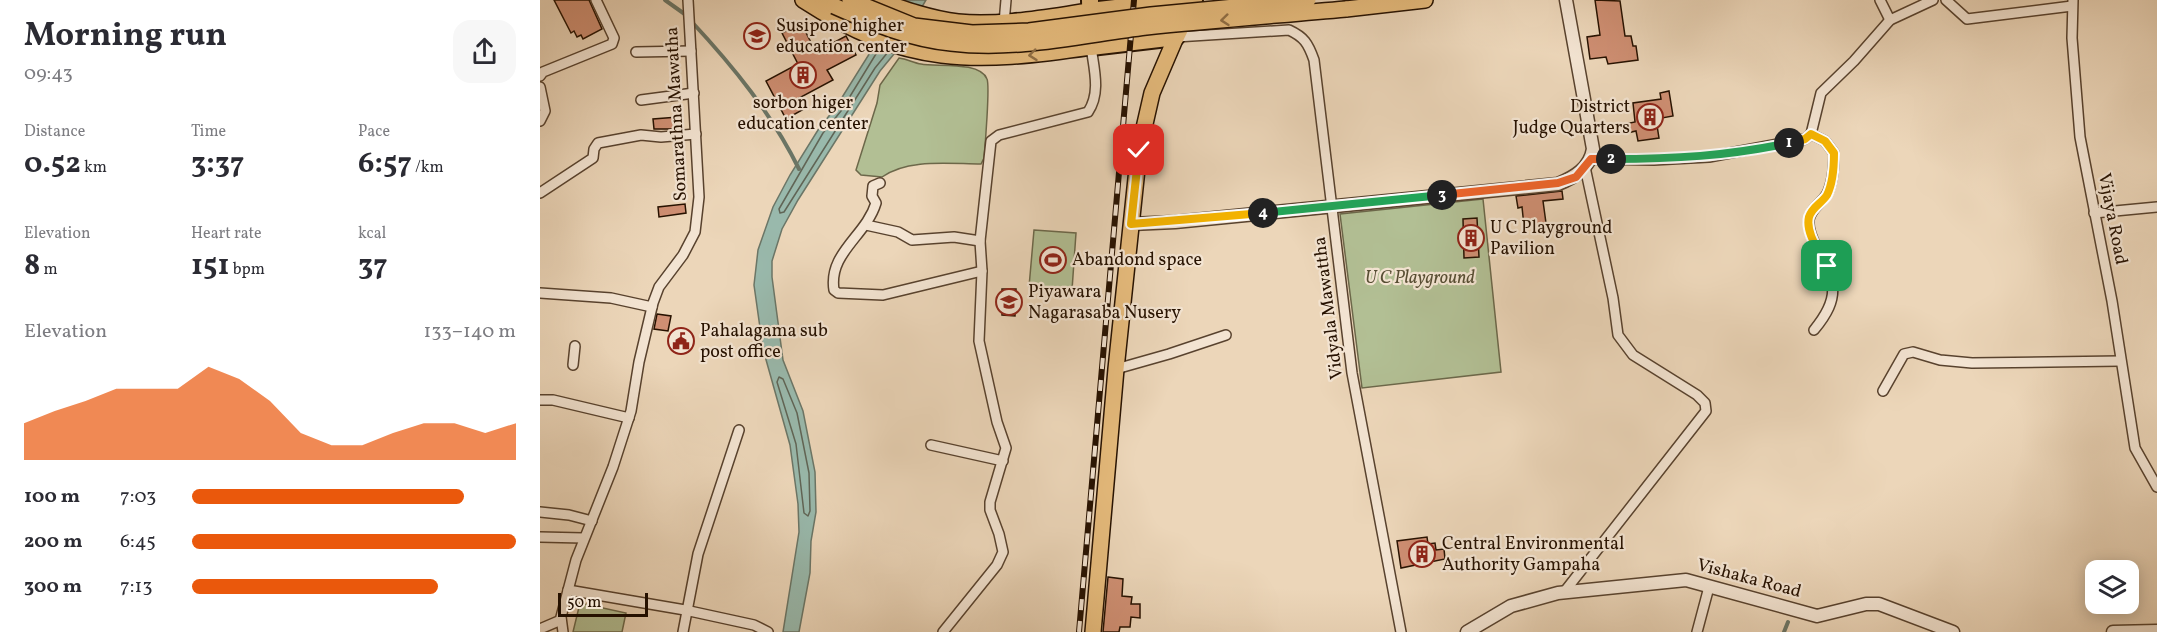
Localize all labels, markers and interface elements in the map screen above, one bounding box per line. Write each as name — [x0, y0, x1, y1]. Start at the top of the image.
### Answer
one-way arrow — [1221, 13, 1230, 26]
text: Morning run — [24, 14, 227, 60]
place label: Susipone higher education center — [776, 14, 907, 60]
button: share — [453, 20, 516, 83]
school or university icon: Susipone higher education center — [742, 21, 772, 51]
street label: Somarathna Mawatha — [660, 26, 694, 202]
one-way arrow — [1028, 48, 1038, 61]
text: 09:43 — [24, 60, 73, 88]
building icon: sorbon higer education center — [788, 60, 818, 90]
place label: sorbon higer education center — [738, 91, 869, 137]
place label: District Judge Quarters — [1513, 95, 1630, 141]
building icon: District Judge Quarters — [1635, 102, 1665, 132]
text: Distance — [24, 121, 85, 143]
text: Time — [191, 121, 226, 143]
text: Pace — [358, 121, 390, 143]
pin — [1113, 124, 1164, 175]
pin: 1 — [1774, 128, 1804, 158]
text: 1 — [1786, 132, 1792, 154]
icon: check — [1122, 133, 1155, 166]
text: 0.52 — [24, 143, 81, 185]
text: 3:37 — [191, 143, 244, 185]
text: 6:57 — [358, 143, 412, 185]
pin: 2 — [1596, 144, 1626, 174]
text: 2 — [1607, 148, 1615, 170]
text: km — [81, 157, 107, 179]
text: /km — [412, 157, 444, 179]
street label: Vijaya Road — [2091, 171, 2133, 267]
pin: 3 — [1427, 180, 1457, 210]
text: 3 — [1438, 184, 1446, 206]
pin: 4 — [1248, 198, 1278, 228]
text: 4 — [1258, 202, 1268, 224]
place label: U C Playground Pavilion — [1490, 216, 1612, 262]
text: Elevation — [24, 223, 91, 245]
text: Heart rate — [191, 223, 262, 245]
text: kcal — [358, 223, 386, 245]
building icon: U C Playground Pavilion — [1456, 223, 1486, 253]
street label: Vidyala Mawattha — [1308, 235, 1350, 381]
pin — [1801, 240, 1852, 291]
text: 8 — [24, 245, 40, 287]
text: 151 — [191, 245, 230, 287]
text: 37 — [358, 245, 388, 287]
sports icon: Abandond space — [1038, 245, 1068, 275]
place label: Abandond space — [1072, 248, 1202, 273]
icon: arrive — [1810, 249, 1843, 282]
text: m — [40, 259, 58, 281]
text: bpm — [230, 259, 265, 281]
park label: U C Playground — [1365, 266, 1475, 291]
place label: Piyawara Nagarasaba Nusery — [1028, 280, 1181, 326]
school or university icon: Piyawara Nagarasaba Nusery — [994, 287, 1024, 317]
text: Elevation — [24, 318, 107, 346]
text: 133–140 m — [424, 318, 516, 346]
place label: Pahalagama sub post office — [700, 319, 828, 365]
public building icon: Pahalagama sub post office — [666, 326, 696, 356]
text: 100 m — [24, 483, 80, 511]
text: 7:03 — [120, 483, 156, 511]
text: 200 m — [24, 528, 82, 556]
text: 6:45 — [120, 528, 156, 556]
place label: Central Environmental Authority Gampaha — [1442, 532, 1624, 578]
building icon: Central Environmental Authority Gampaha — [1407, 539, 1437, 569]
street label: Vishaka Road — [1694, 553, 1804, 605]
map controls — [2085, 560, 2139, 614]
button: layers — [2085, 560, 2139, 614]
text: 300 m — [24, 573, 82, 601]
text: 7:13 — [120, 573, 152, 601]
scale bar — [558, 590, 648, 618]
text: 50 m — [567, 592, 601, 614]

